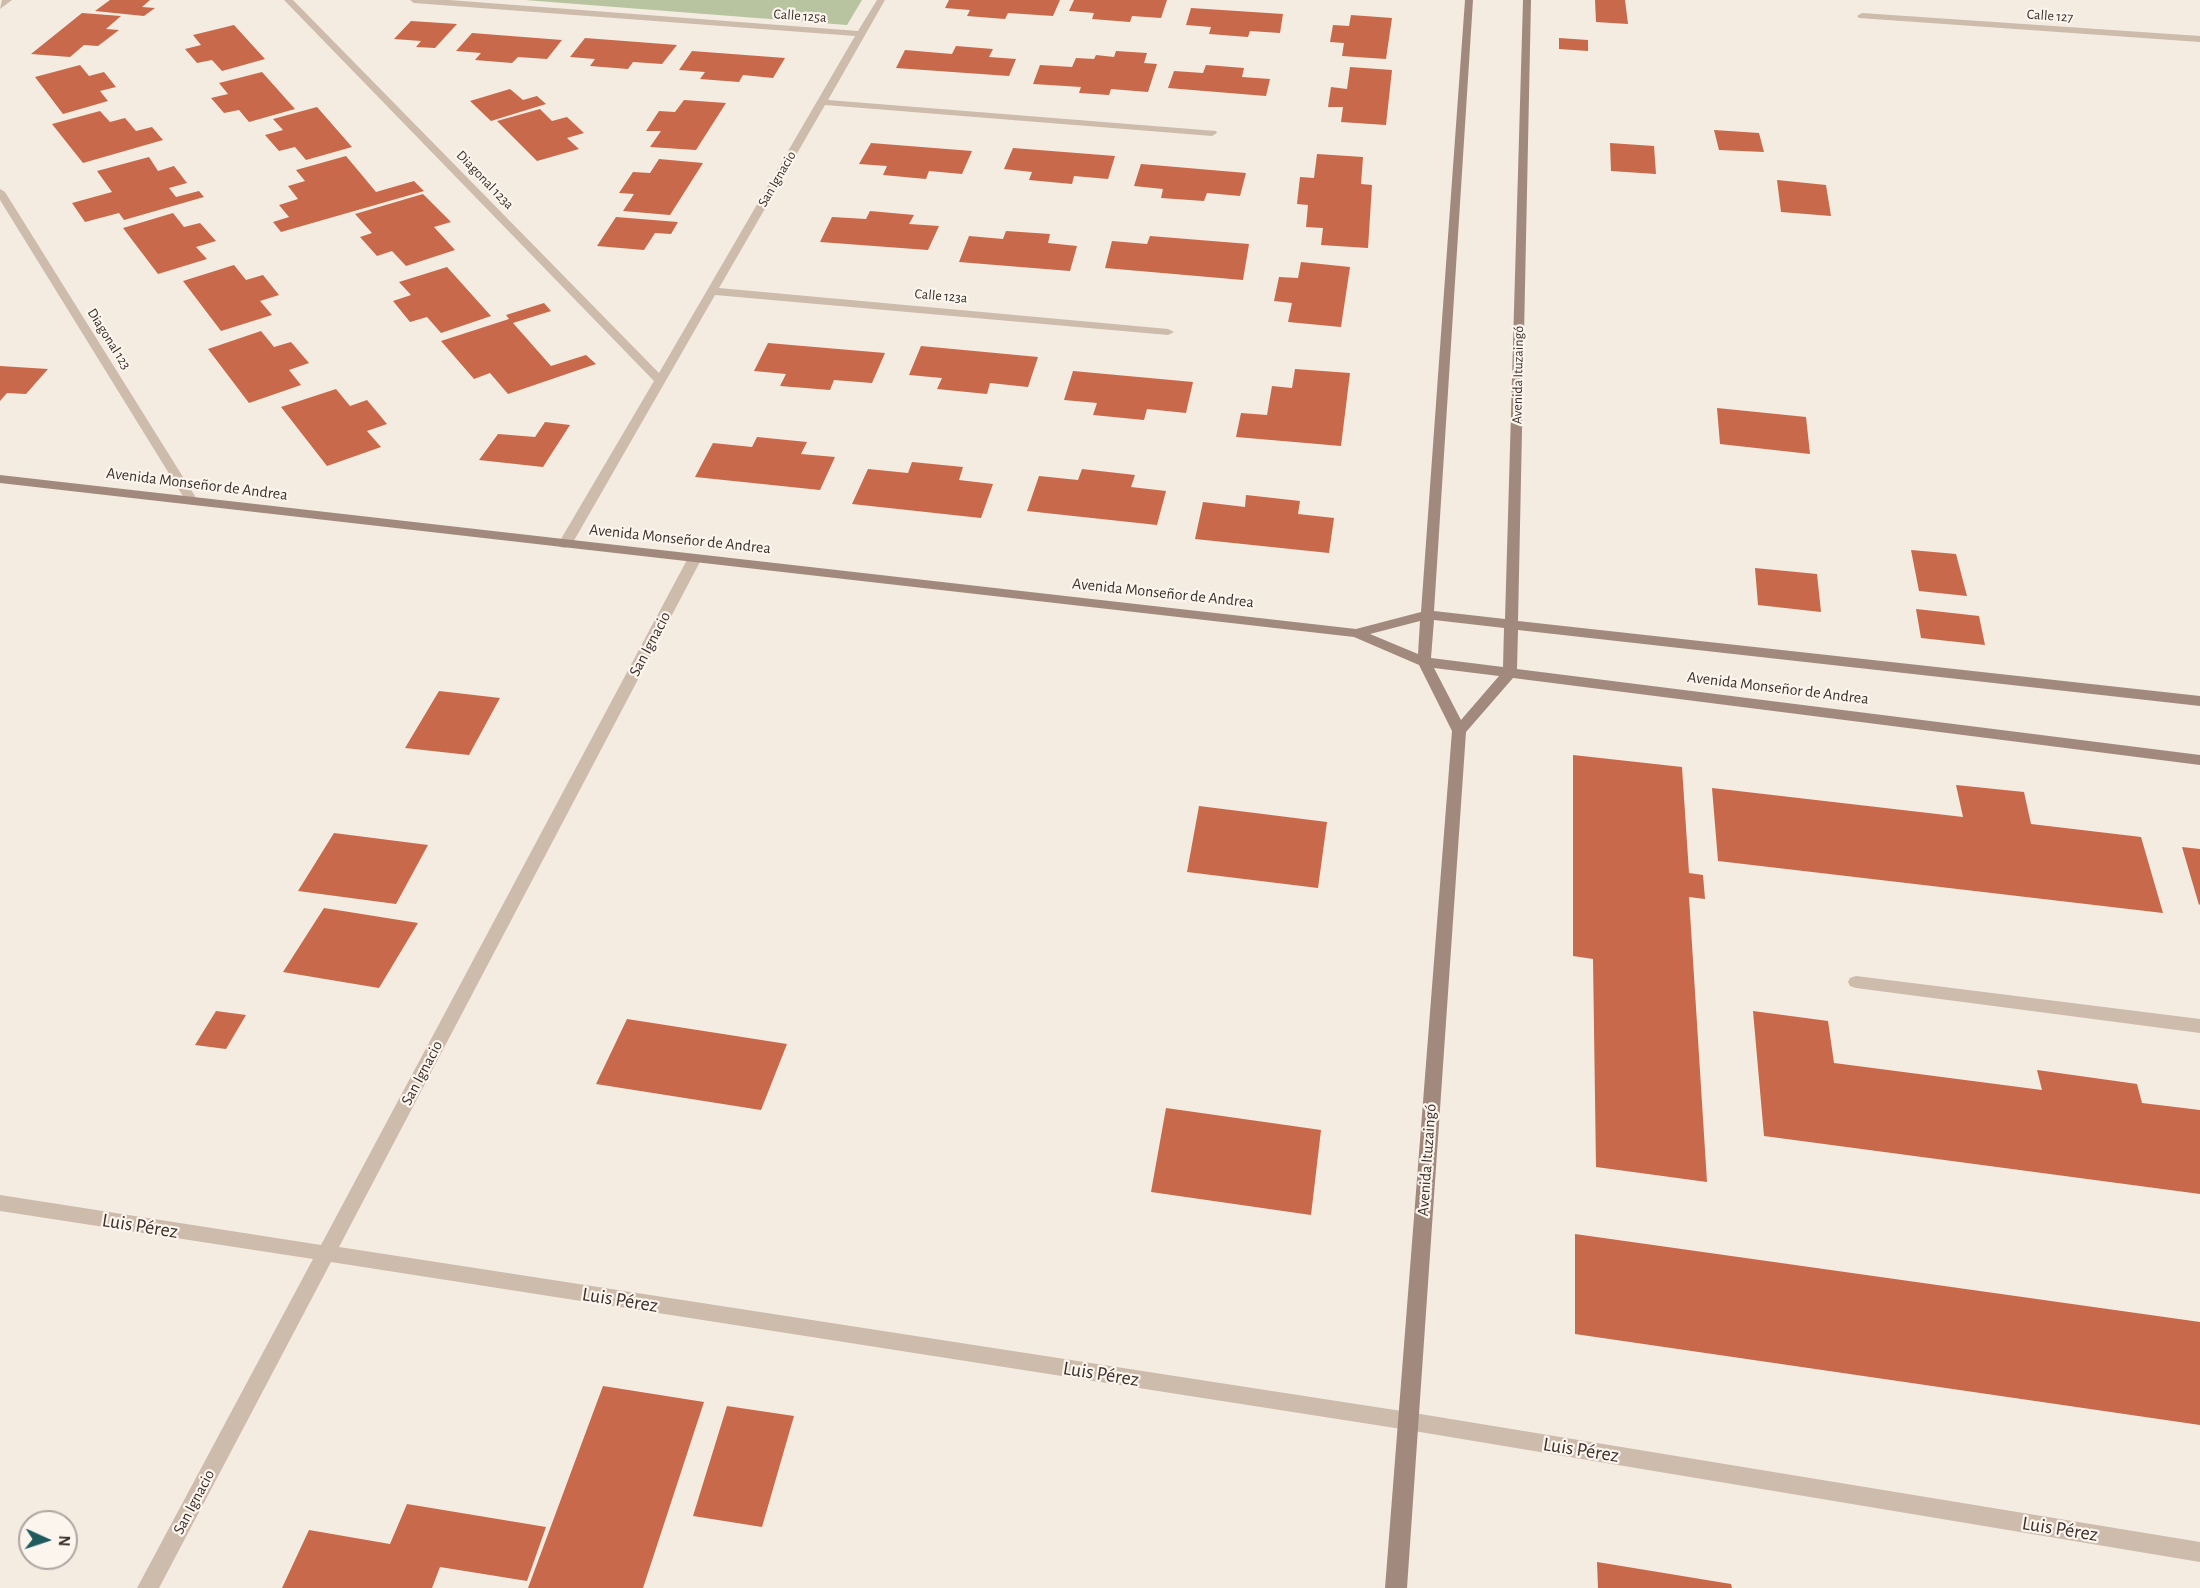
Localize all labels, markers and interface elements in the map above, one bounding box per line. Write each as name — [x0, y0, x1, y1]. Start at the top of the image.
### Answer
street label: Calle 125a — [773, 6, 827, 26]
street label: Calle 127 — [2026, 6, 2074, 26]
street label: Diagonal 123a — [453, 147, 517, 213]
street label: San Ignacio — [754, 148, 800, 210]
street label: Calle 123a — [914, 285, 968, 307]
street label: Diagonal 123 — [84, 305, 134, 373]
street label: Avenida Ituzaingó — [1509, 326, 1527, 424]
street label: Avenida Monseñor de Andrea — [105, 463, 289, 505]
street label: Avenida Monseñor de Andrea — [588, 520, 772, 558]
street label: Avenida Monseñor de Andrea — [1071, 574, 1255, 612]
street label: San Ignacio — [625, 608, 675, 680]
street label: Avenida Monseñor de Andrea — [1686, 667, 1870, 709]
street label: San Ignacio — [397, 1037, 447, 1109]
street label: Avenida Ituzaingó — [1414, 1103, 1440, 1217]
street label: Luis Pérez — [100, 1208, 180, 1244]
street label: Luis Pérez — [580, 1282, 660, 1318]
street label: Luis Pérez — [1061, 1356, 1141, 1392]
street label: Luis Pérez — [1541, 1432, 1621, 1468]
street label: San Ignacio — [169, 1466, 219, 1538]
north arrow — [18, 1510, 78, 1570]
street label: Luis Pérez — [2020, 1511, 2100, 1547]
text: N — [56, 1535, 72, 1547]

